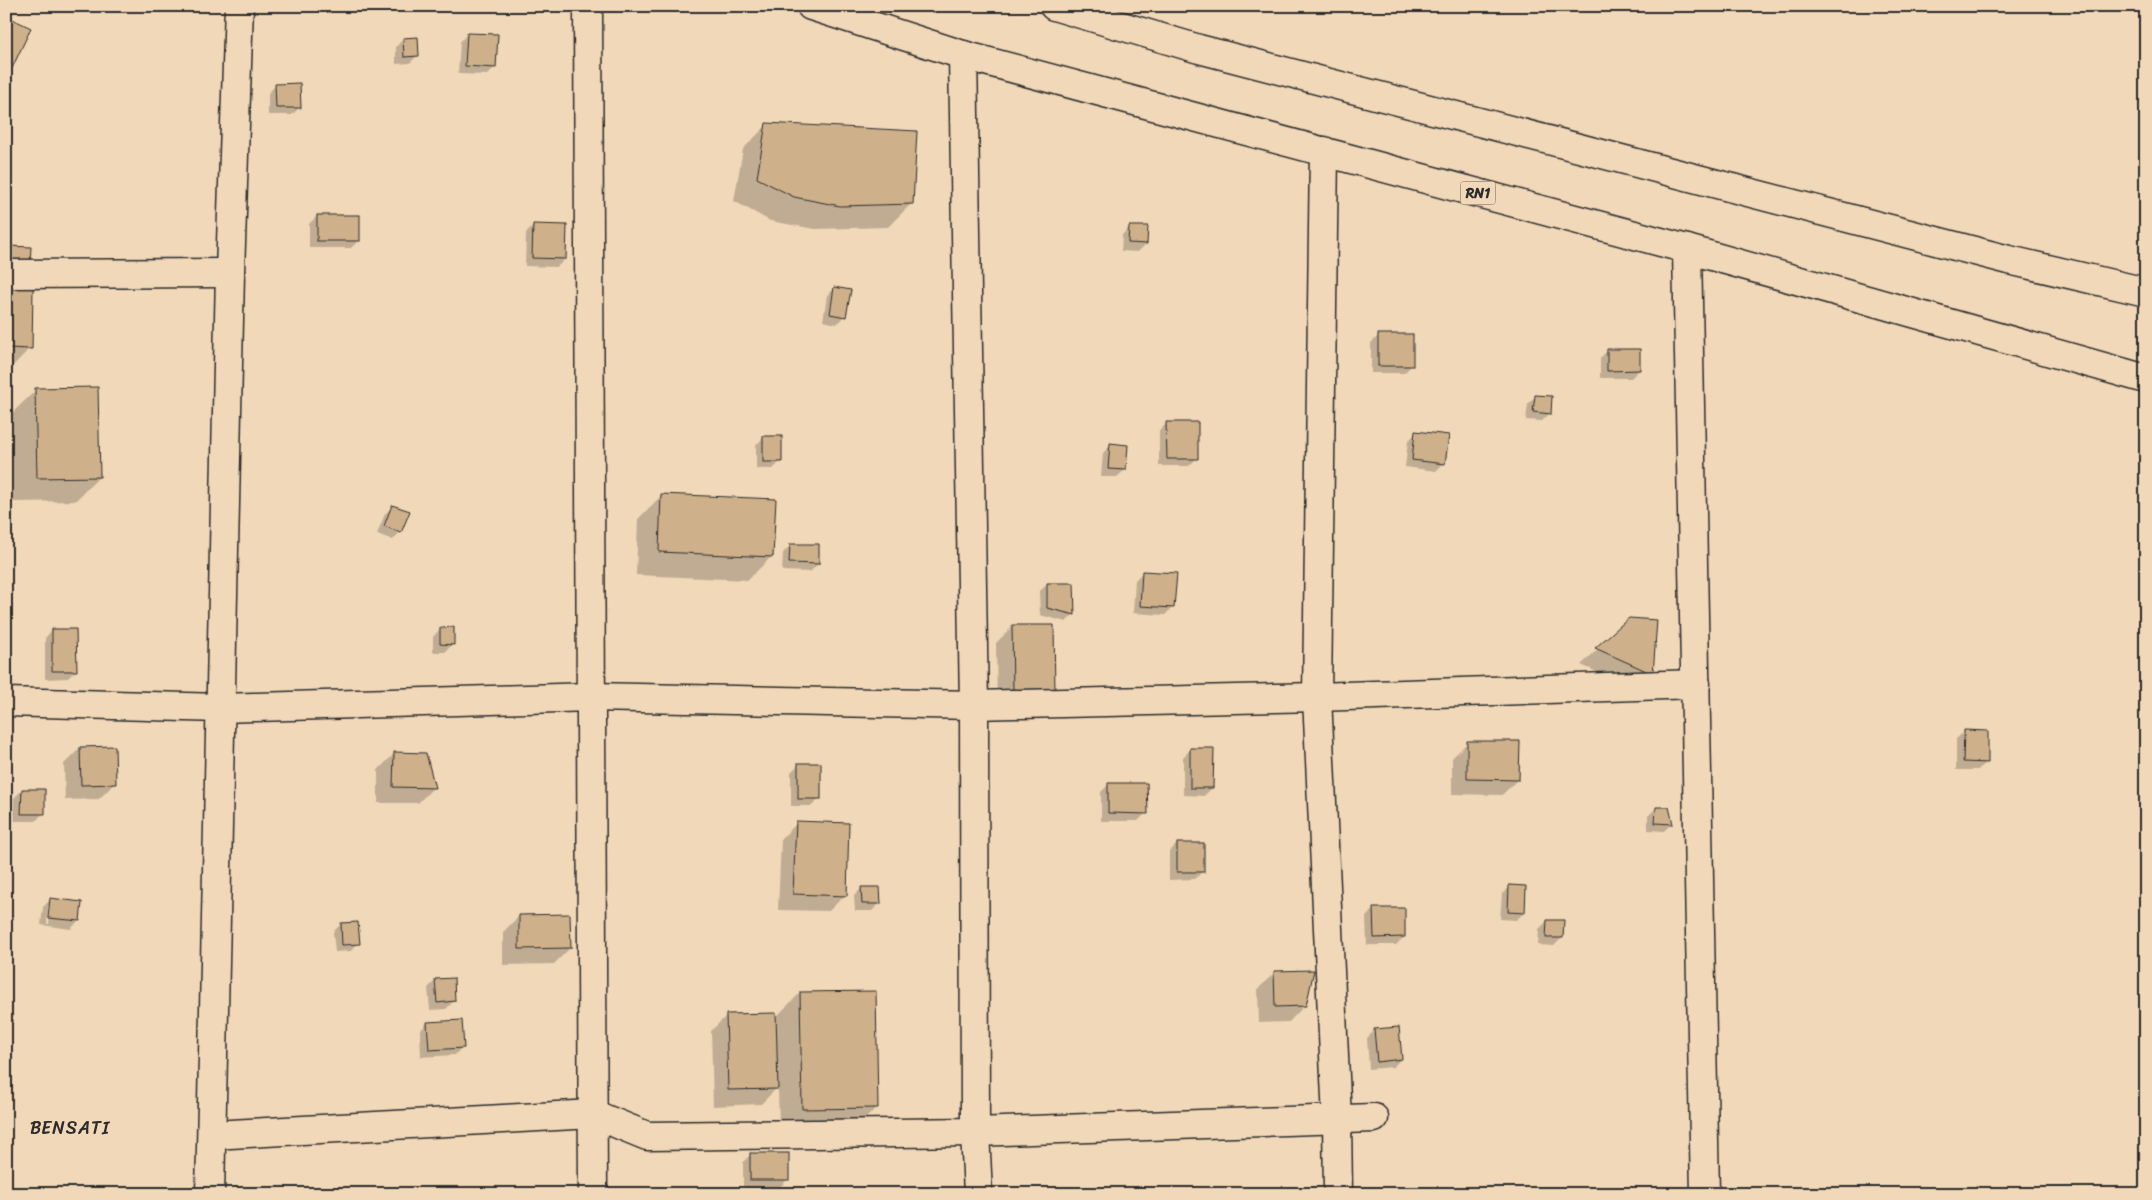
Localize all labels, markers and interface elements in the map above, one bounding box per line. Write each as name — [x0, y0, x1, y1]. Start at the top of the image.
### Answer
road number: RN1 — [1460, 182, 1496, 204]
district label: BENSATI — [30, 1112, 111, 1144]

